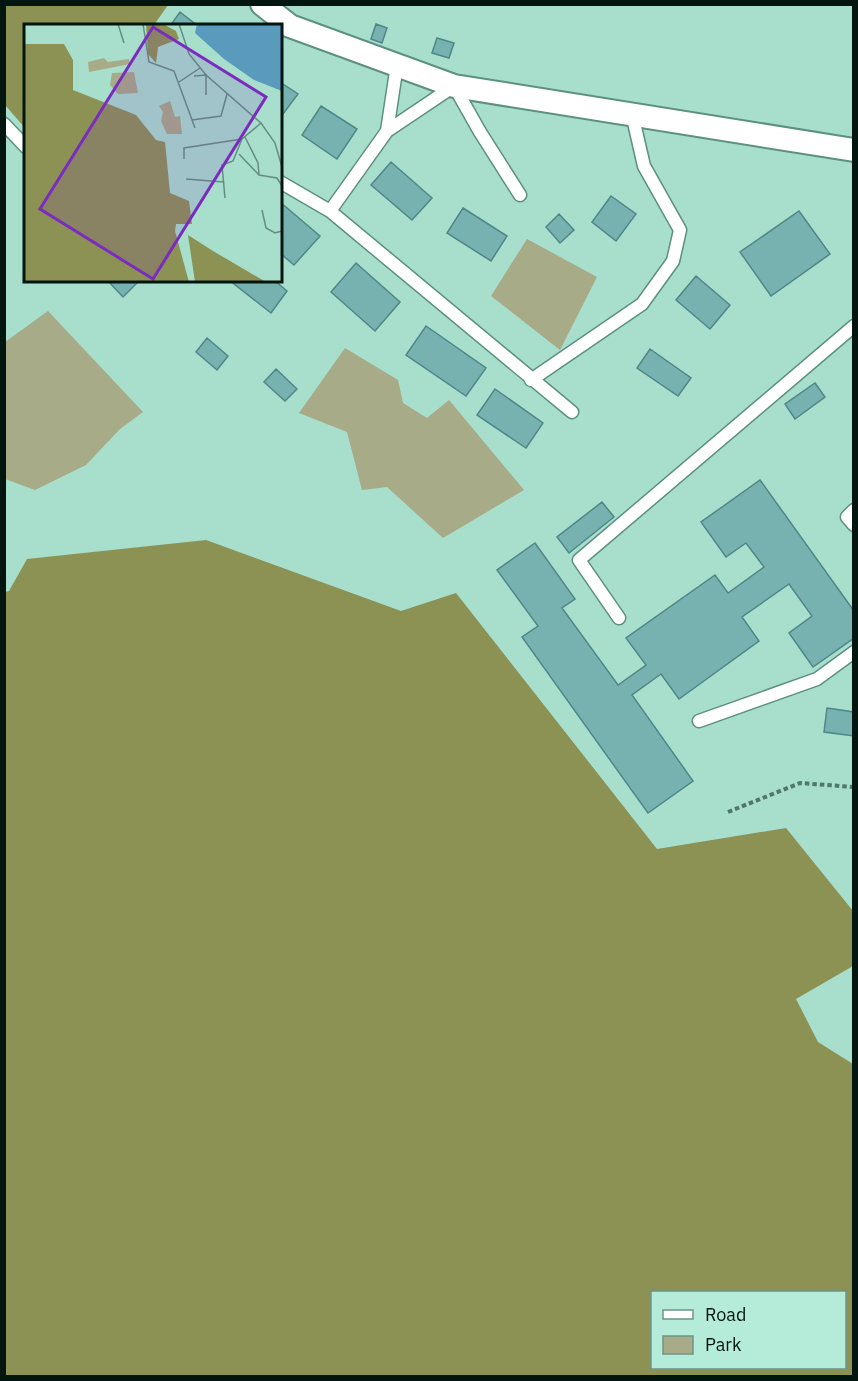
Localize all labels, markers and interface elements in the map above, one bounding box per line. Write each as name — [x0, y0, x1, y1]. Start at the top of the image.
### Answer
inset map — [24, 24, 282, 282]
legend — [651, 1291, 846, 1369]
text: Road — [705, 1303, 746, 1326]
text: Park — [705, 1333, 742, 1356]

